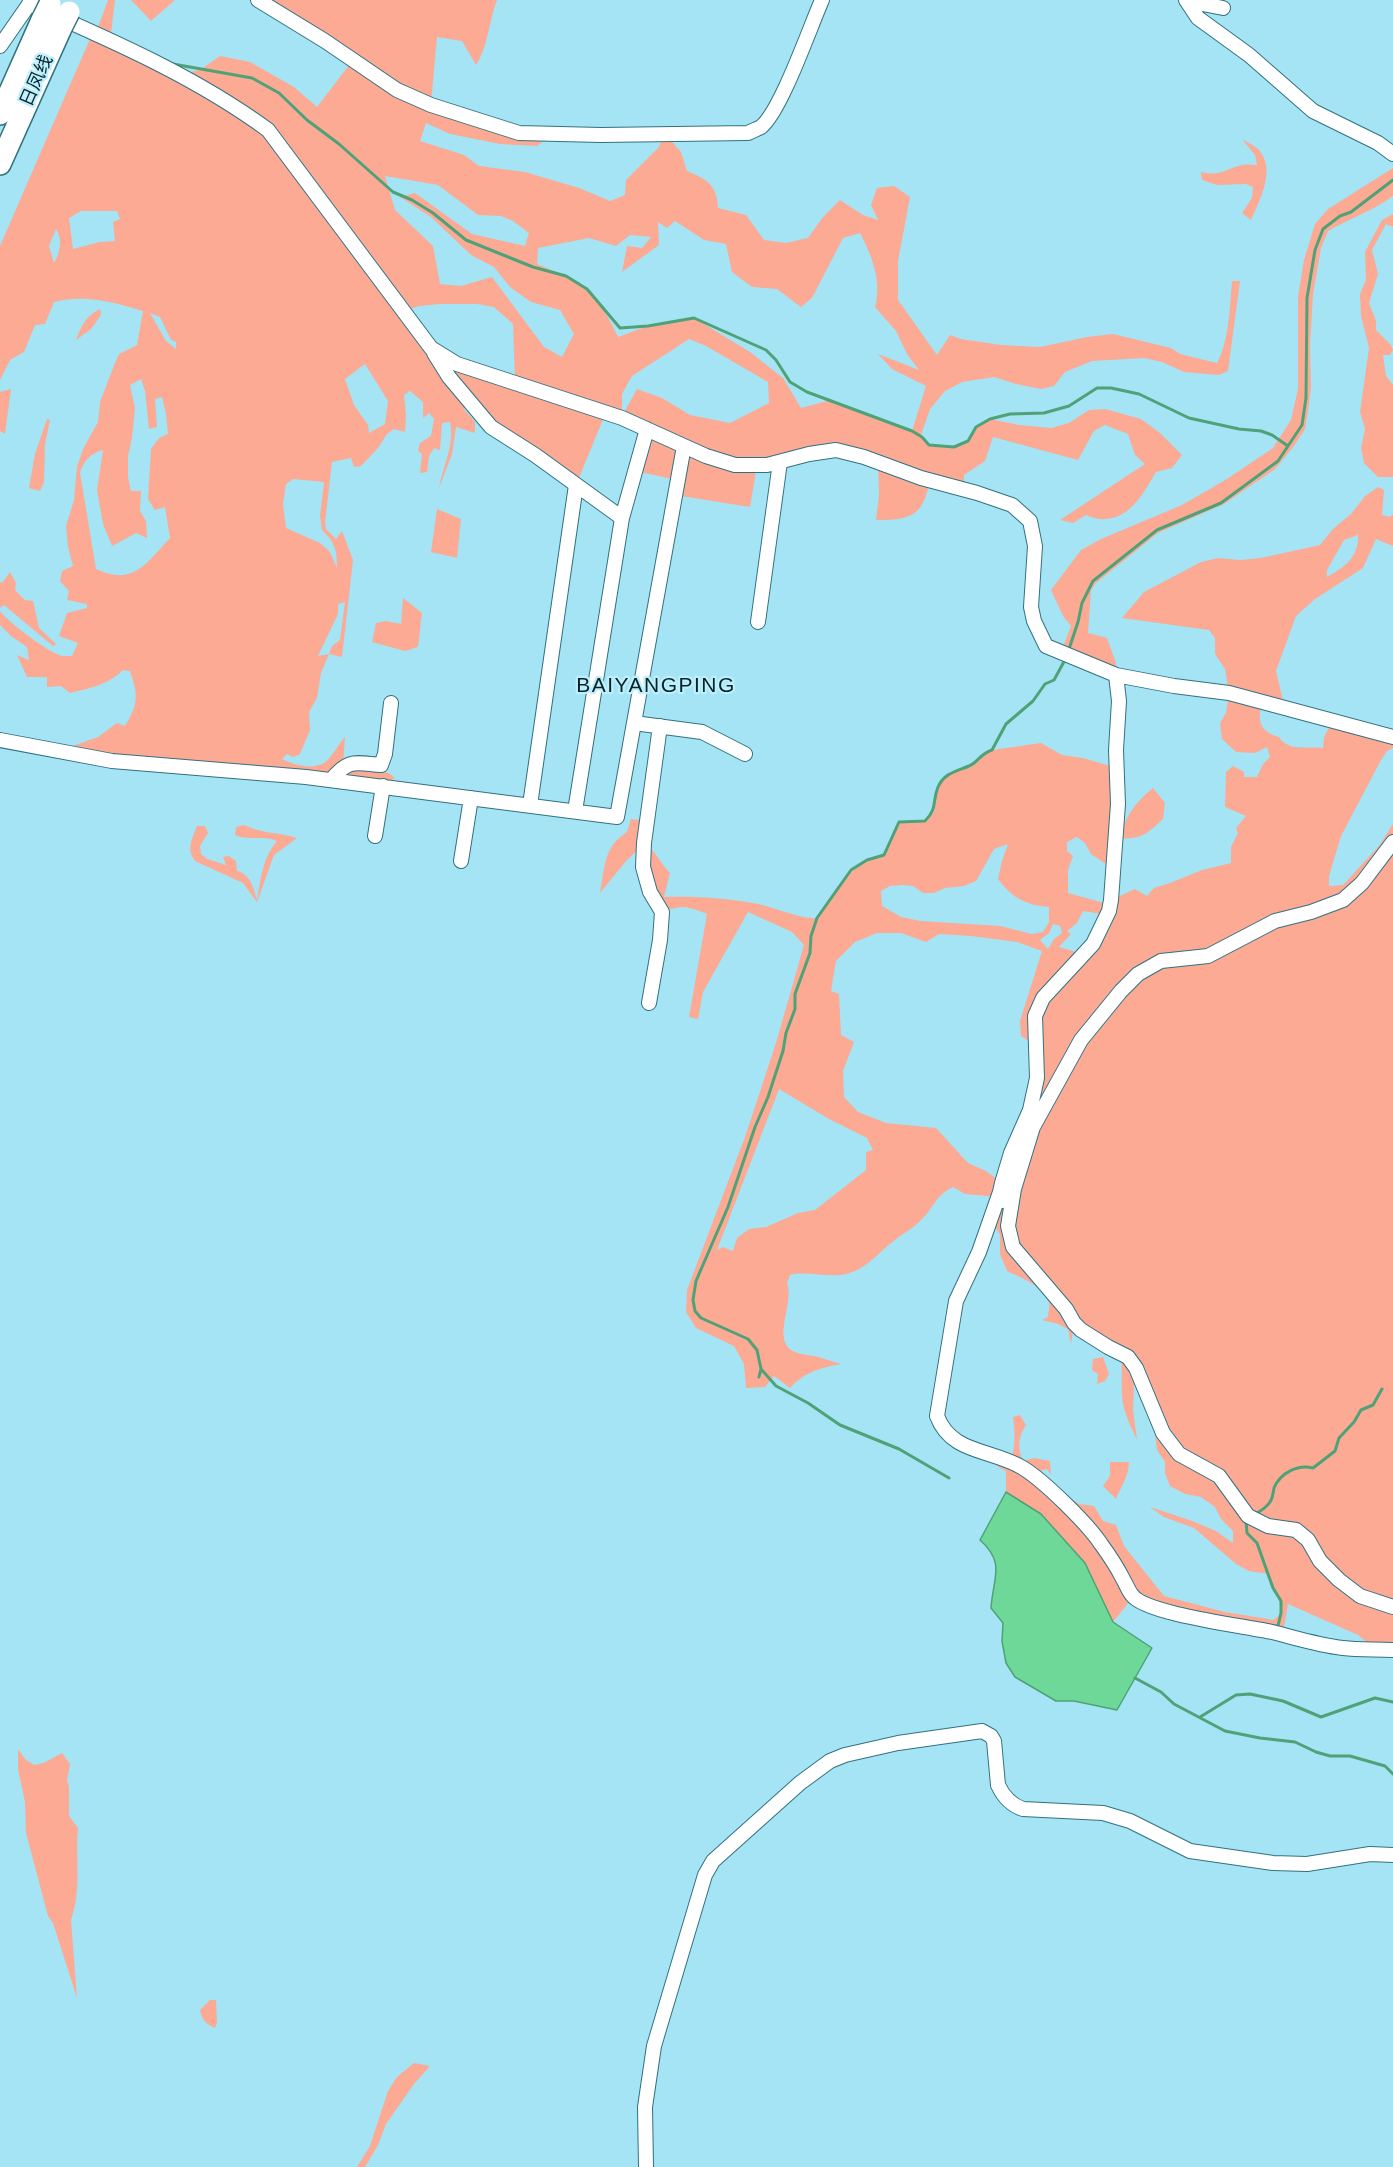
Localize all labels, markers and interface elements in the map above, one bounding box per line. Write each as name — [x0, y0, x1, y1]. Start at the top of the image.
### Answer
street label: 日凤线 — [16, 52, 58, 110]
district label: BAIYANGPING — [576, 673, 736, 699]

